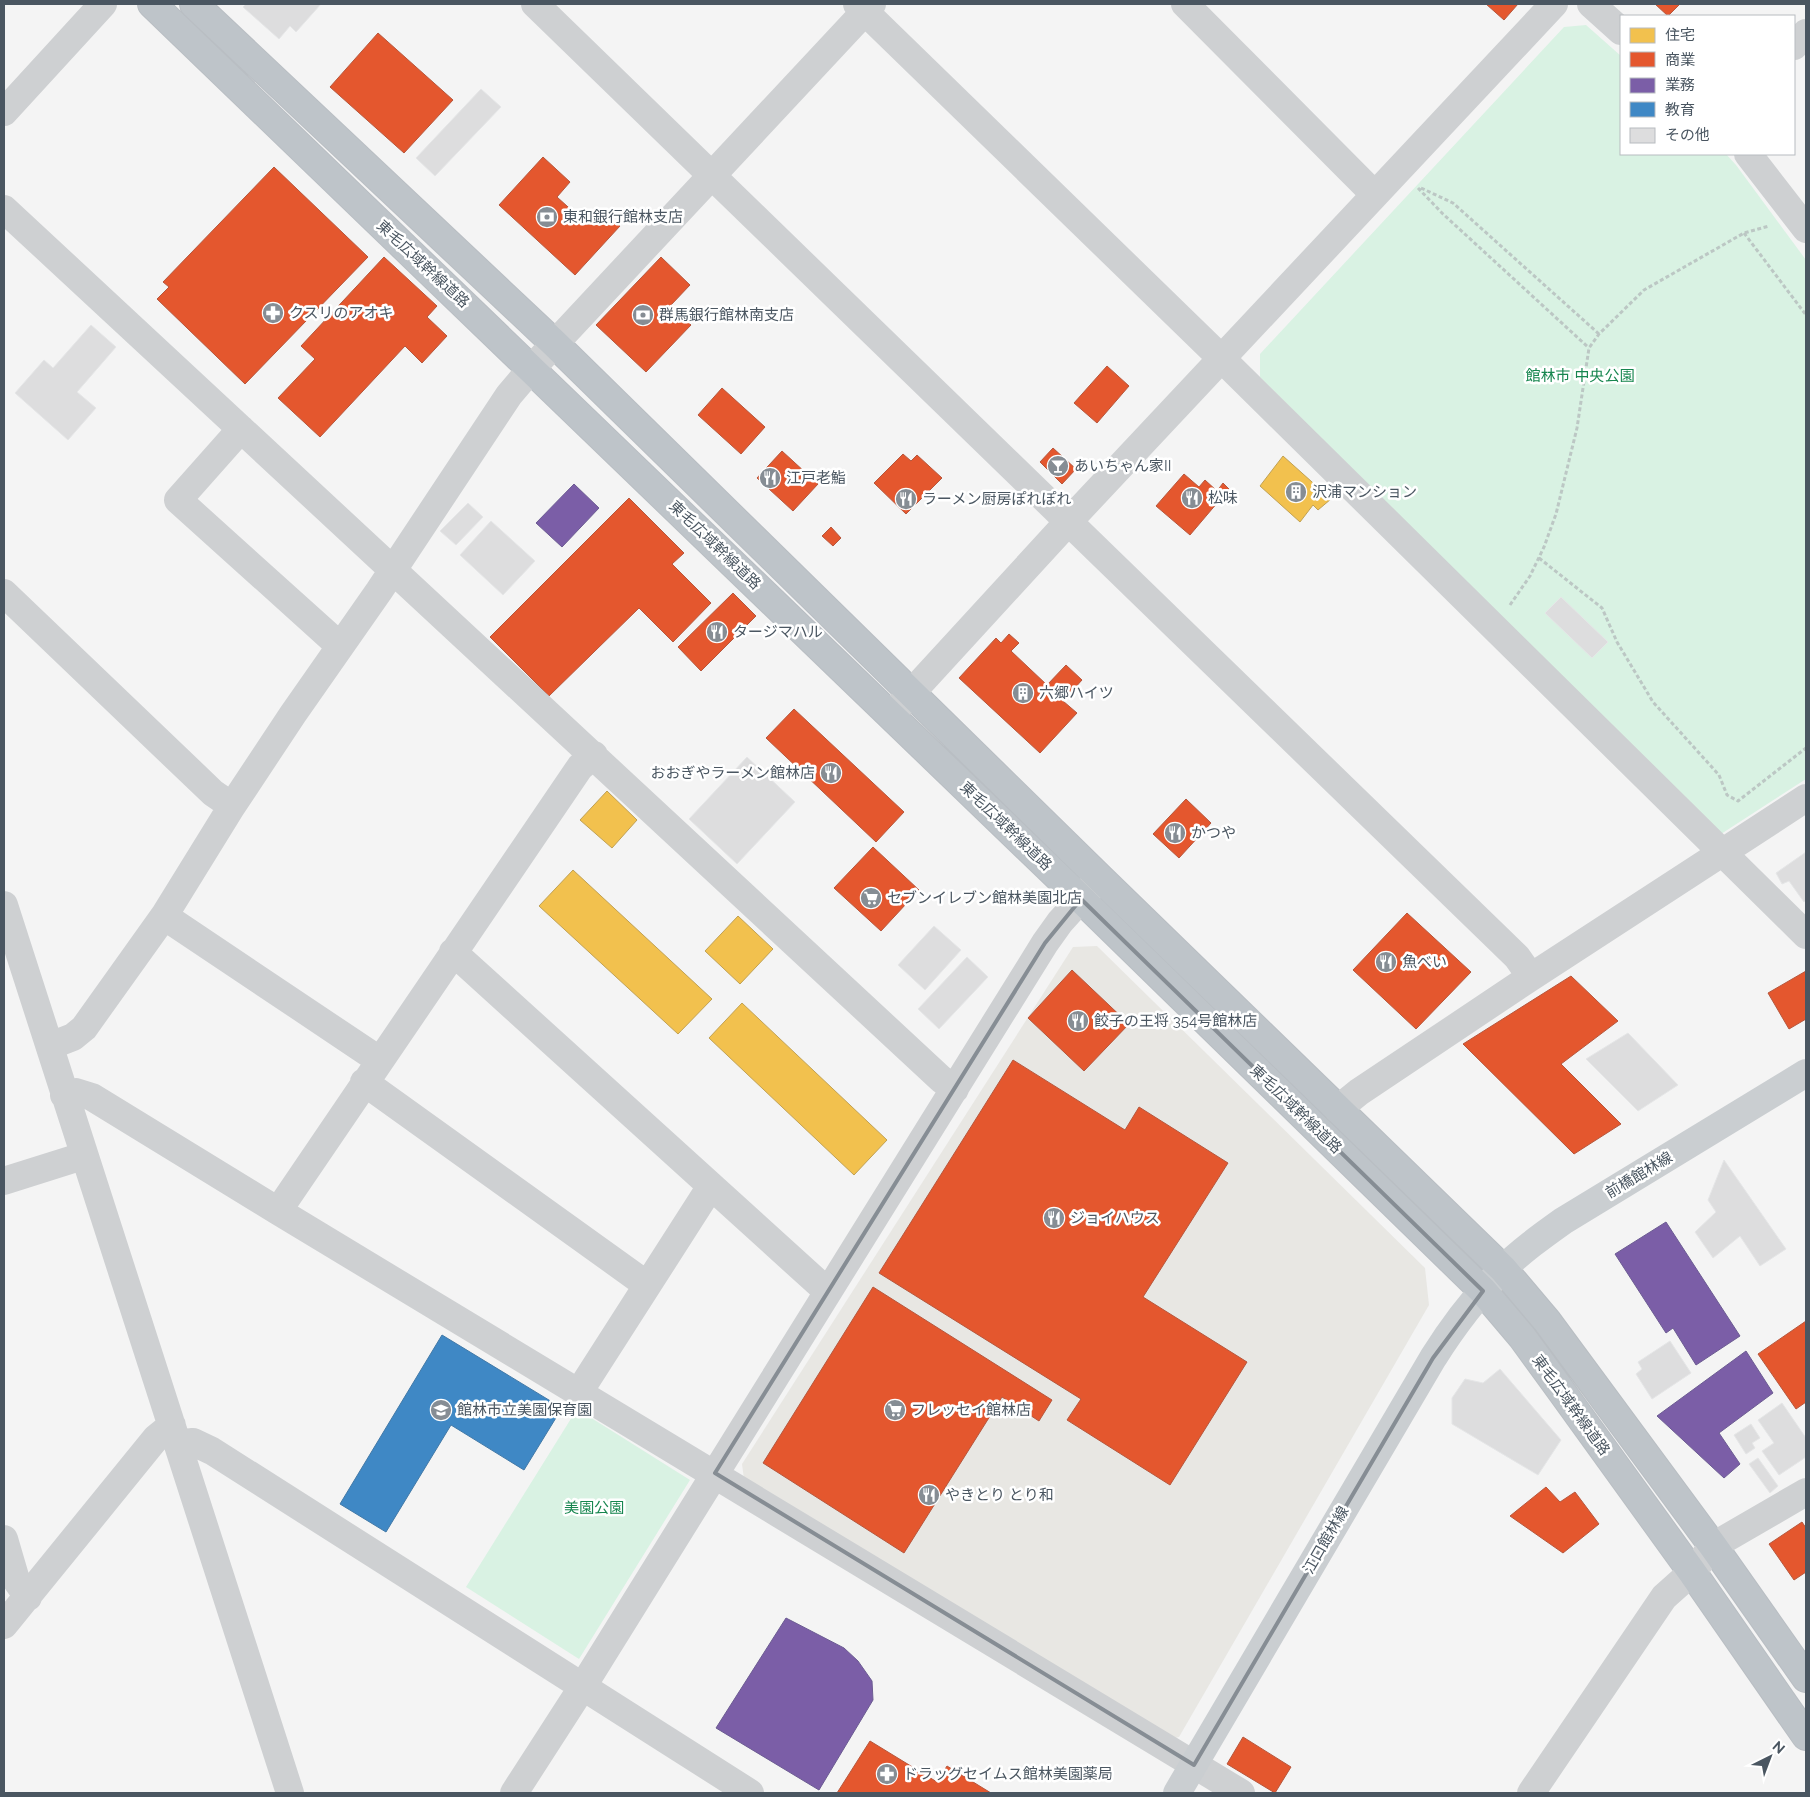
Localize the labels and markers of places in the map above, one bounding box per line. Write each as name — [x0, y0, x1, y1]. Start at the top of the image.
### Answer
bank icon: 東和銀行館林支店 — [535, 205, 559, 229]
place label: 東和銀行館林支店 — [563, 208, 683, 226]
pharmacy icon: クスリのアオキ — [261, 301, 285, 325]
bank icon: 群馬銀行館林南支店 — [631, 303, 655, 327]
place label: クスリのアオキ — [289, 304, 394, 322]
place label: 群馬銀行館林南支店 — [659, 306, 794, 324]
bar icon: あいちゃん家II — [1046, 454, 1070, 478]
place label: あいちゃん家II — [1074, 457, 1171, 475]
restaurant icon: 江戸老鮨 — [758, 466, 782, 490]
place label: 江戸老鮨 — [786, 469, 846, 487]
building icon: 沢浦マンション — [1284, 480, 1308, 504]
place label: 沢浦マンション — [1312, 483, 1417, 501]
restaurant icon: 松味 — [1180, 486, 1204, 510]
restaurant icon: ラーメン厨房ぽれぽれ — [894, 487, 918, 511]
place label: 松味 — [1208, 489, 1238, 507]
place label: ラーメン厨房ぽれぽれ — [922, 490, 1071, 508]
restaurant icon: タージマハル — [705, 620, 729, 644]
place label: タージマハル — [733, 623, 823, 641]
building icon: 六郷ハイツ — [1011, 681, 1035, 705]
place label: 六郷ハイツ — [1039, 684, 1114, 702]
restaurant icon: おおぎやラーメン館林店 — [819, 761, 843, 785]
place label: おおぎやラーメン館林店 — [651, 764, 815, 782]
restaurant icon: かつや — [1163, 821, 1187, 845]
place label: かつや — [1191, 824, 1236, 842]
supermarket icon: セブンイレブン館林美園北店 — [859, 886, 883, 910]
place label: セブンイレブン館林美園北店 — [887, 889, 1082, 907]
restaurant icon: 魚べい — [1374, 950, 1398, 974]
place label: 魚べい — [1402, 953, 1447, 971]
restaurant icon: 餃子の王将 354号館林店 — [1066, 1009, 1090, 1033]
place label: 餃子の王将 354号館林店 — [1094, 1012, 1257, 1030]
restaurant icon: ジョイハウス — [1042, 1206, 1066, 1230]
place label: ジョイハウス — [1070, 1209, 1160, 1227]
school or university icon: 館林市立美園保育園 — [429, 1398, 453, 1422]
supermarket icon: フレッセイ館林店 — [883, 1398, 907, 1422]
place label: 館林市立美園保育園 — [457, 1401, 592, 1419]
place label: フレッセイ館林店 — [911, 1401, 1031, 1419]
restaurant icon: やきとり とり和 — [917, 1483, 941, 1507]
place label: やきとり とり和 — [945, 1486, 1054, 1504]
pharmacy icon: ドラッグセイムス館林美園薬局 — [875, 1762, 899, 1786]
place label: ドラッグセイムス館林美園薬局 — [903, 1765, 1113, 1783]

